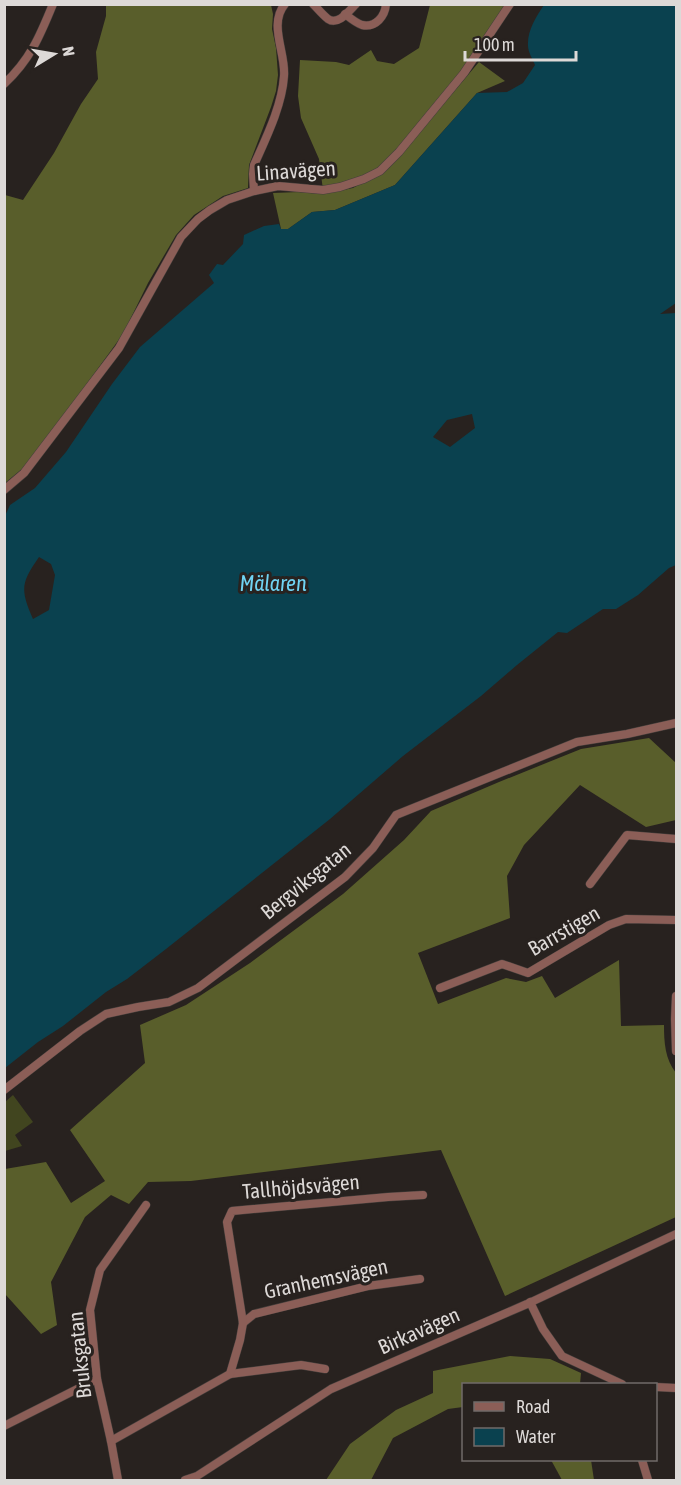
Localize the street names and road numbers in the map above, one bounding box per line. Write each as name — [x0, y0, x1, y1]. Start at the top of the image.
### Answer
street label: Linavägen — [255, 155, 336, 185]
street label: Bergviksgatan — [256, 837, 355, 924]
street label: Barrstigen — [523, 900, 604, 960]
street label: Tallhöjdsvägen — [241, 1169, 360, 1203]
street label: Granhemsvägen — [262, 1253, 390, 1303]
street label: Birkavägen — [374, 1302, 463, 1359]
street label: Bruksgatan — [63, 1310, 96, 1400]

